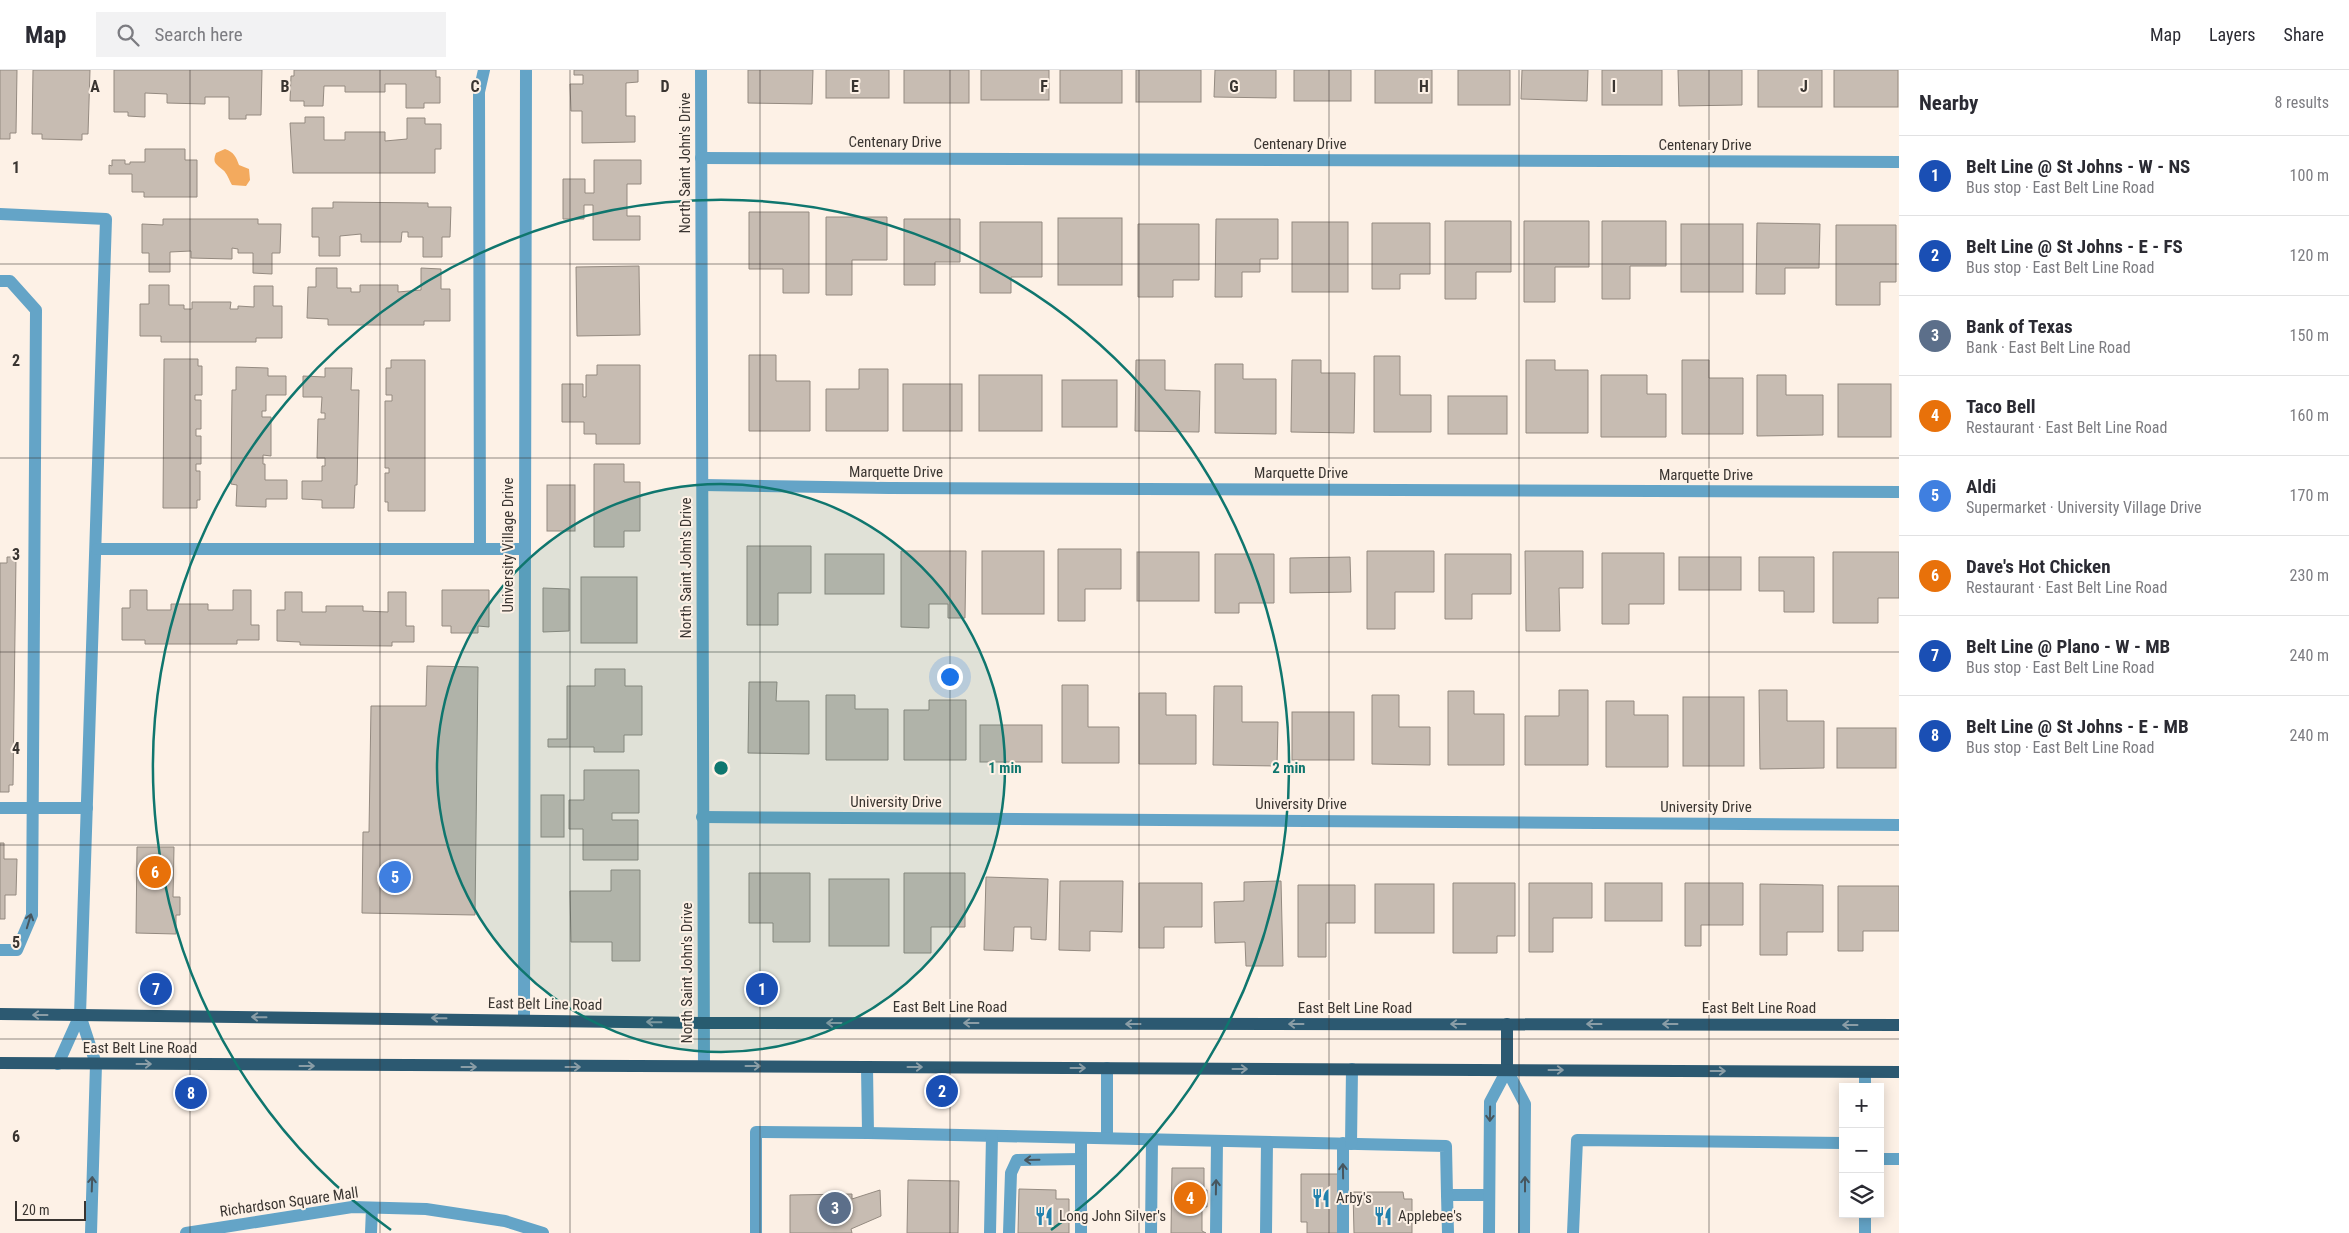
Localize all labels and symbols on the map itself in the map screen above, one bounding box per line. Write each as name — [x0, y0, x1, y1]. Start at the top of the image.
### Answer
text: A — [90, 77, 100, 96]
text: B — [281, 77, 290, 96]
text: C — [470, 77, 480, 96]
text: D — [660, 77, 670, 96]
text: E — [851, 77, 859, 96]
text: F — [1040, 77, 1048, 96]
text: G — [1229, 77, 1239, 96]
text: H — [1419, 77, 1429, 96]
text: I — [1612, 77, 1616, 96]
text: J — [1800, 77, 1808, 96]
street label: North Saint John's Drive — [676, 92, 694, 234]
street label: Centenary Drive — [848, 133, 942, 151]
street label: Centenary Drive — [1253, 135, 1347, 153]
street label: Centenary Drive — [1658, 136, 1752, 154]
text: 1 — [12, 158, 20, 177]
text: 2 — [12, 351, 20, 370]
street label: Marquette Drive — [849, 463, 943, 481]
street label: Marquette Drive — [1254, 464, 1348, 482]
street label: Marquette Drive — [1659, 466, 1753, 484]
street label: University Village Drive — [499, 477, 517, 613]
street label: North Saint John's Drive — [677, 497, 695, 639]
text: 3 — [12, 545, 20, 564]
your location — [937, 664, 963, 690]
text: 4 — [12, 739, 20, 758]
centre of rings — [712, 759, 730, 777]
text: 1 min — [988, 759, 1022, 777]
text: 2 min — [1272, 759, 1306, 777]
street label: University Drive — [850, 793, 942, 811]
street label: University Drive — [1255, 795, 1347, 813]
street label: University Drive — [1660, 798, 1752, 816]
pin: 6 — [139, 853, 171, 891]
pin: 5 — [379, 858, 411, 896]
street label: North Saint John's Drive — [678, 902, 696, 1044]
one-way arrow — [25, 913, 35, 929]
text: 5 — [12, 933, 20, 952]
pin: 7 — [140, 970, 172, 1008]
pin: 1 — [746, 970, 778, 1008]
street label: East Belt Line Road — [488, 994, 602, 1014]
street label: East Belt Line Road — [893, 998, 1007, 1016]
street label: East Belt Line Road — [1298, 999, 1412, 1017]
street label: East Belt Line Road — [1702, 999, 1816, 1017]
one-way arrow — [32, 1010, 48, 1019]
one-way arrow — [252, 1012, 268, 1022]
one-way arrow — [432, 1013, 448, 1023]
one-way arrow — [647, 1017, 663, 1026]
one-way arrow — [826, 1018, 842, 1028]
one-way arrow — [963, 1018, 979, 1028]
one-way arrow — [1125, 1019, 1142, 1029]
one-way arrow — [1288, 1019, 1304, 1029]
one-way arrow — [1450, 1019, 1466, 1029]
one-way arrow — [1586, 1019, 1602, 1029]
one-way arrow — [1663, 1019, 1679, 1029]
one-way arrow — [1843, 1020, 1859, 1030]
street label: East Belt Line Road — [83, 1039, 197, 1057]
one-way arrow — [136, 1059, 152, 1069]
one-way arrow — [298, 1061, 315, 1071]
one-way arrow — [744, 1061, 760, 1071]
one-way arrow — [461, 1062, 477, 1072]
one-way arrow — [564, 1062, 580, 1072]
one-way arrow — [906, 1062, 923, 1072]
one-way arrow — [1069, 1063, 1085, 1073]
one-way arrow — [1232, 1064, 1248, 1074]
one-way arrow — [1547, 1065, 1563, 1075]
one-way arrow — [1710, 1066, 1726, 1076]
pin: 2 — [926, 1072, 958, 1110]
pin: 8 — [175, 1074, 207, 1112]
one-way arrow — [1485, 1106, 1495, 1122]
text: 6 — [12, 1127, 20, 1146]
one-way arrow — [1024, 1155, 1040, 1165]
one-way arrow — [1338, 1163, 1348, 1179]
one-way arrow — [88, 1177, 97, 1193]
one-way arrow — [1520, 1177, 1530, 1193]
pin: 4 — [1174, 1179, 1206, 1217]
one-way arrow — [1211, 1179, 1221, 1196]
street label: Richardson Square Mall — [219, 1183, 359, 1221]
restaurant icon: Arby's — [1310, 1187, 1332, 1209]
pin: 3 — [819, 1189, 851, 1227]
place label: Arby's — [1336, 1189, 1372, 1207]
scale bar — [15, 1198, 86, 1221]
restaurant icon: Long John Silver's — [1033, 1205, 1055, 1227]
restaurant icon: Applebee's — [1372, 1205, 1394, 1227]
place label: Long John Silver's — [1059, 1207, 1166, 1225]
place label: Applebee's — [1398, 1207, 1462, 1225]

